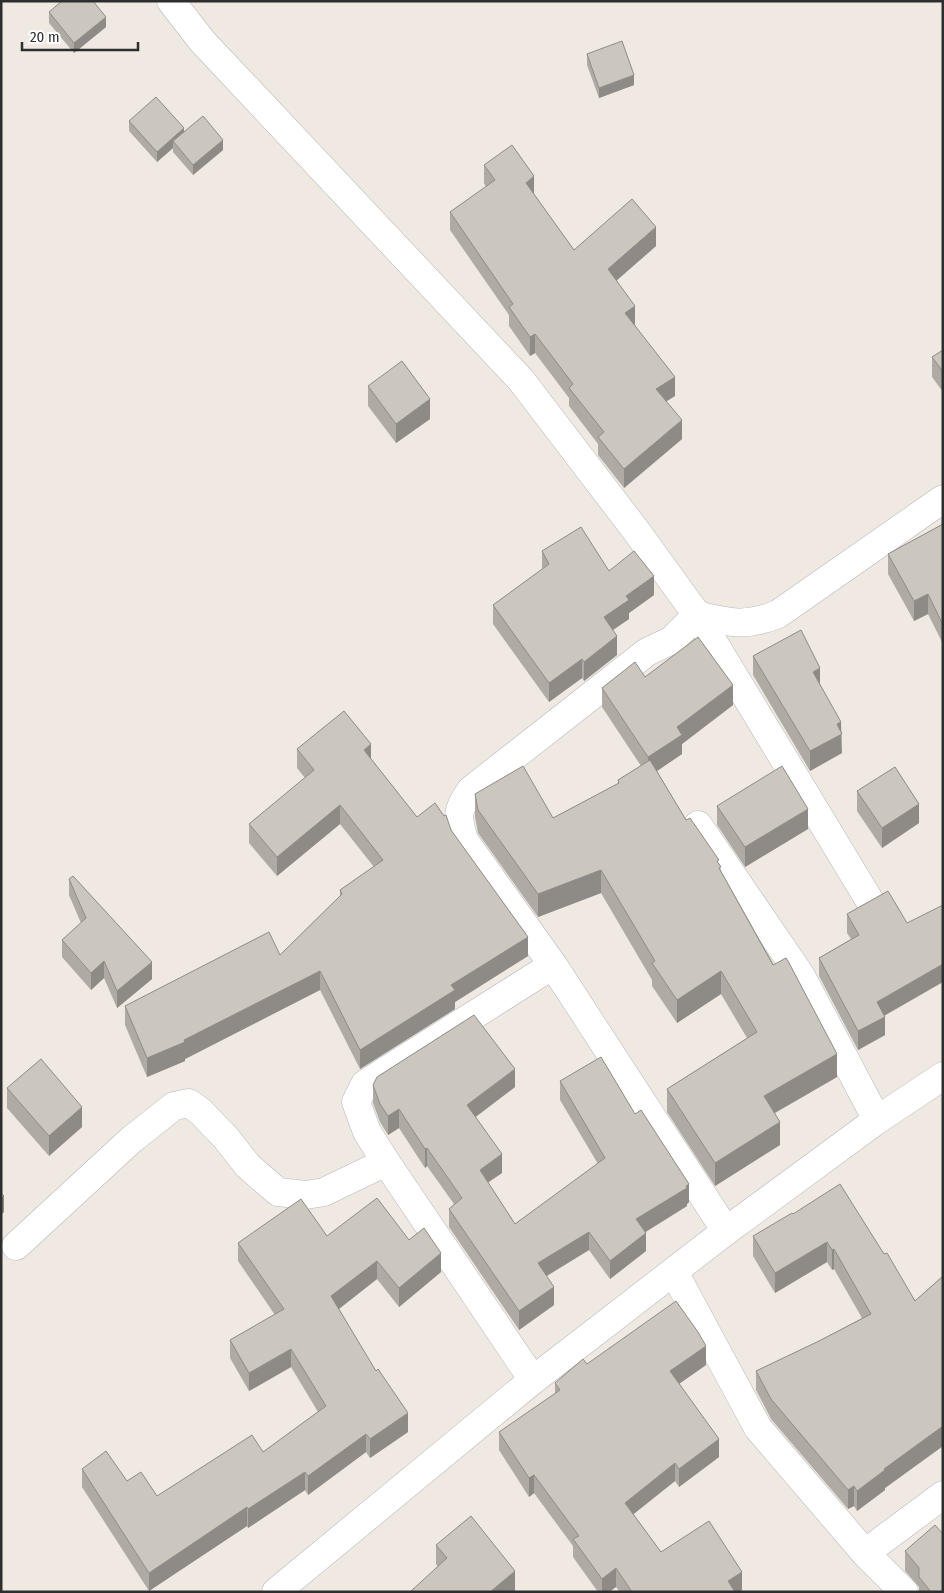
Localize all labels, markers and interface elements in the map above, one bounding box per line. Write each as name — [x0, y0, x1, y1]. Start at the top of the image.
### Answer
scale bar — [22, 20, 139, 52]
text: 20 m — [30, 28, 60, 46]

